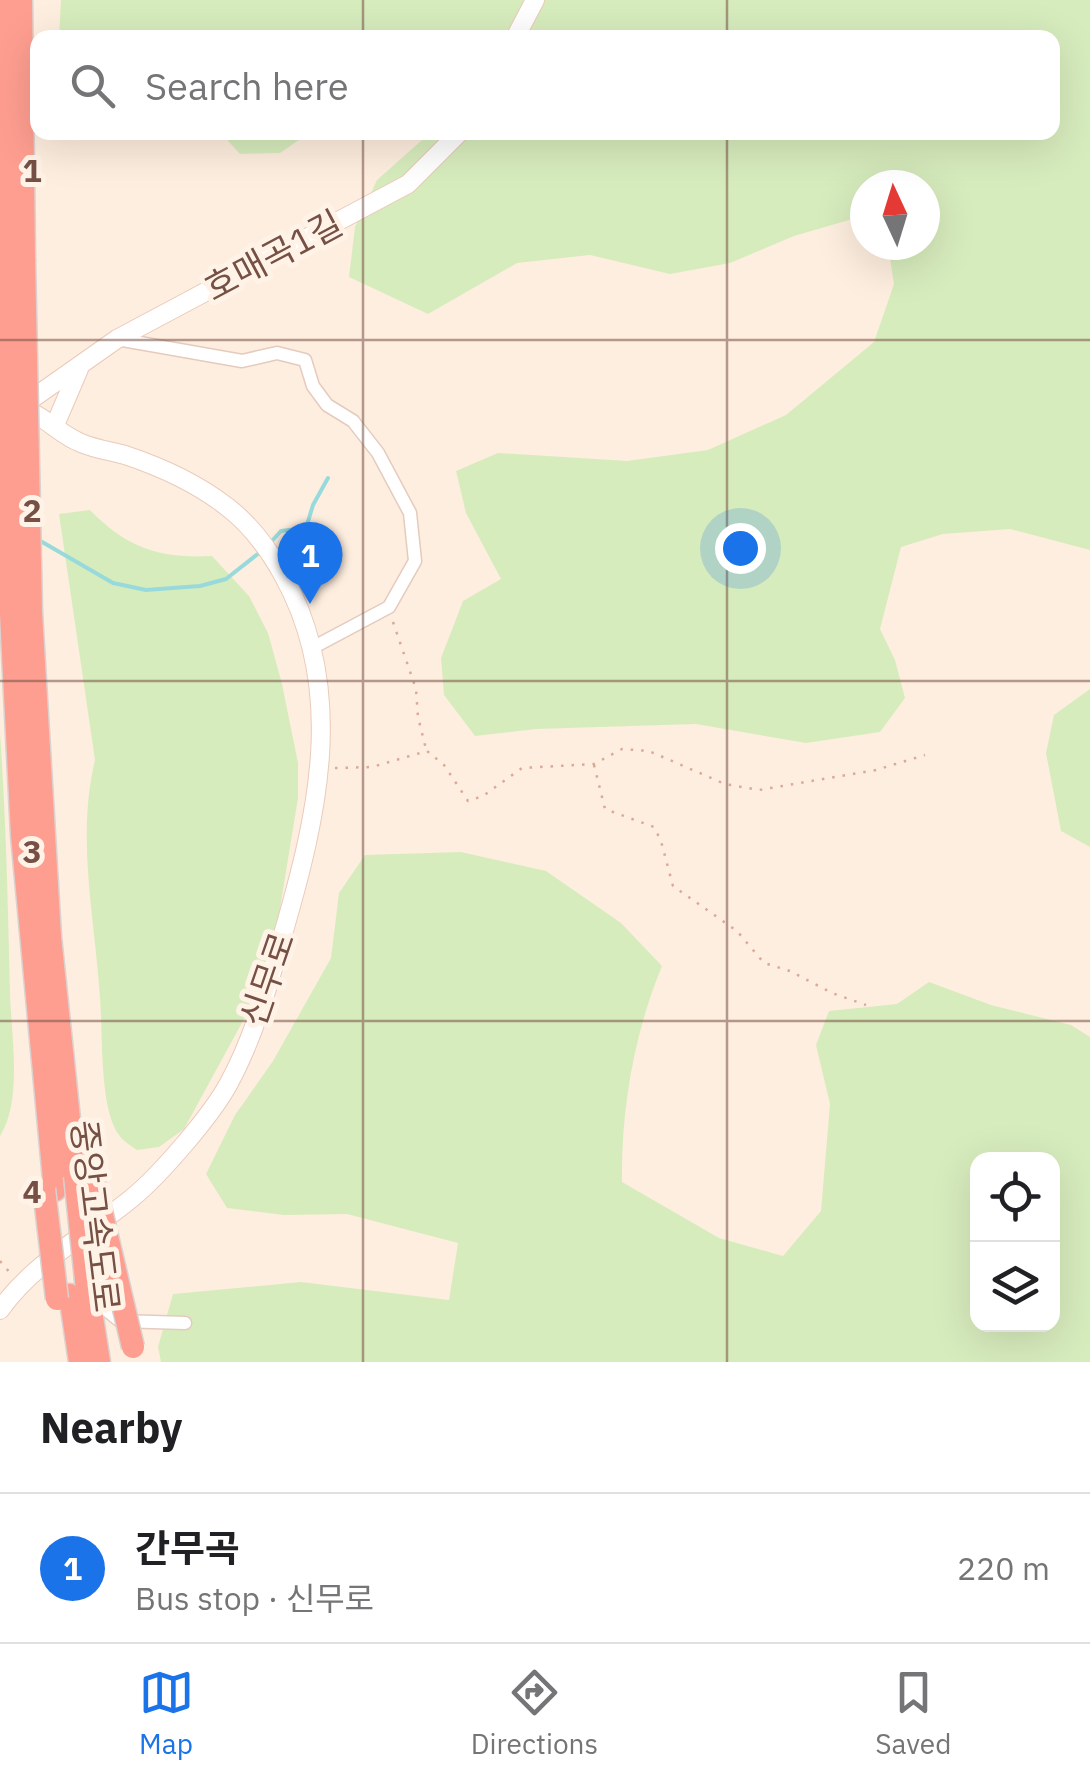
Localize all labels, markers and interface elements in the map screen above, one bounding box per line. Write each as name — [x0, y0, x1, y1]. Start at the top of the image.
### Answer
search box — [30, 30, 1060, 140]
icon: search — [65, 58, 120, 113]
text: Search here — [145, 61, 349, 110]
text: 1 — [22, 149, 42, 191]
north arrow — [850, 170, 940, 260]
street label: 호매곡1길 — [196, 200, 350, 310]
text: 2 — [22, 489, 42, 531]
pin: 1 — [278, 522, 342, 604]
your location — [715, 523, 766, 574]
text: 3 — [22, 830, 42, 872]
street label: 신무로 — [230, 926, 304, 1032]
street label: 중앙고속도로 — [61, 1117, 131, 1315]
map controls — [970, 1152, 1060, 1332]
button: locate — [970, 1152, 1060, 1242]
text: 4 — [22, 1170, 42, 1212]
button: layers — [970, 1242, 1060, 1332]
text: Nearby — [40, 1400, 182, 1455]
text: 간무곡 — [135, 1523, 240, 1572]
text: 1 — [63, 1547, 82, 1589]
text: 220 m — [957, 1547, 1050, 1589]
text: Bus stop · 신무로 — [135, 1577, 374, 1619]
tab: Map — [139, 1665, 194, 1762]
tab: Directions — [471, 1665, 598, 1762]
tab: Saved — [875, 1665, 951, 1762]

